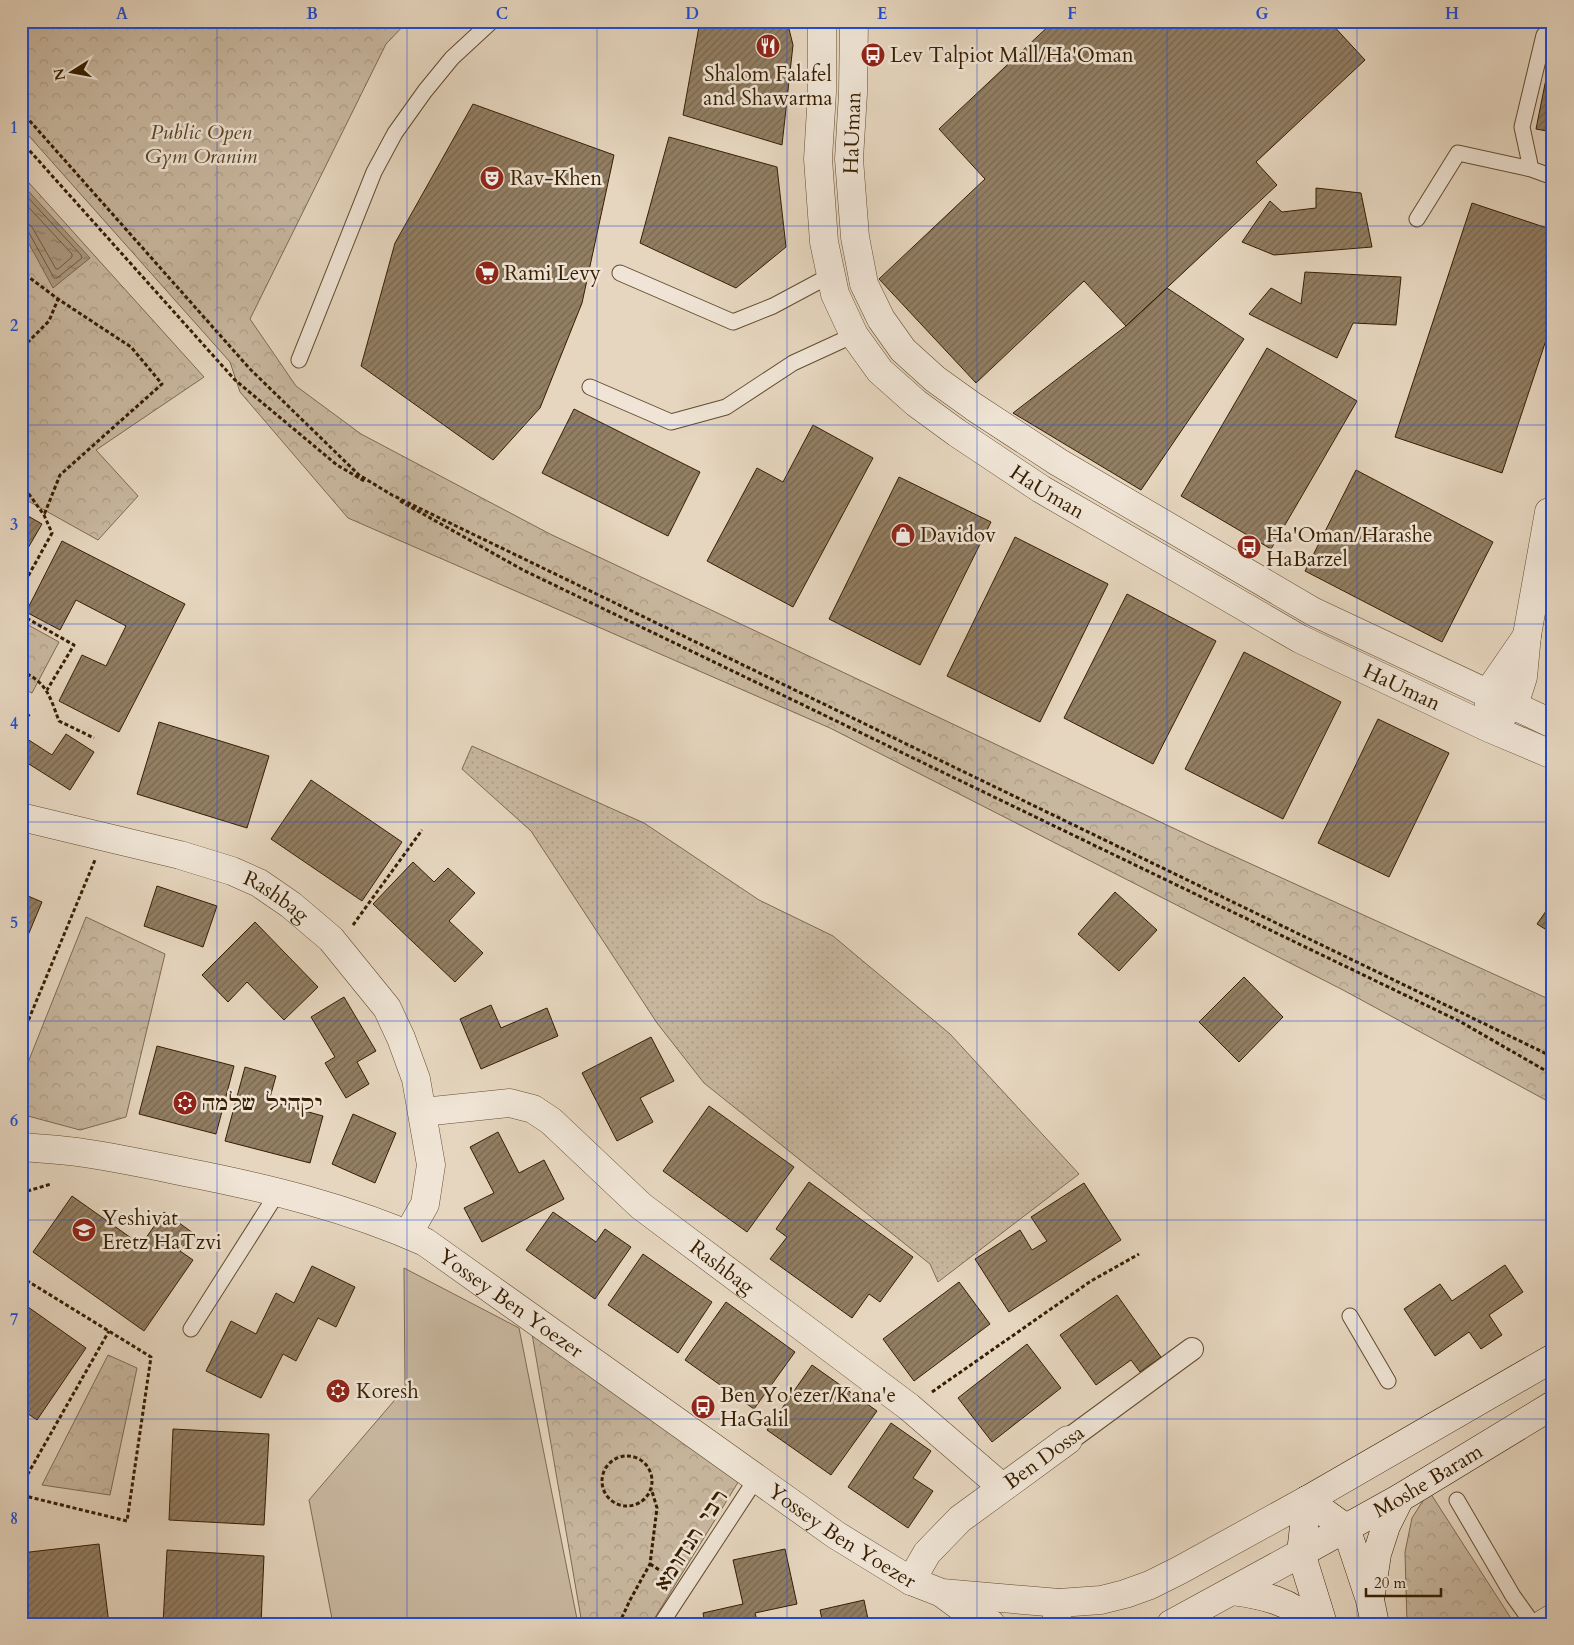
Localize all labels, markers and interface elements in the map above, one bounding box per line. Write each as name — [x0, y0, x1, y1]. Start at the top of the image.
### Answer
text: A — [116, 3, 128, 25]
text: B — [306, 3, 318, 25]
text: C — [496, 3, 508, 25]
text: D — [685, 3, 699, 25]
text: E — [877, 3, 887, 25]
text: F — [1067, 3, 1077, 25]
text: G — [1255, 3, 1269, 25]
text: H — [1445, 3, 1459, 25]
restaurant icon: Shalom Falafel and Shawarma — [755, 33, 781, 59]
place label: Lev Talpiot Mall/Ha'Oman — [890, 41, 1134, 70]
bus stop icon: Lev Talpiot Mall/Ha'Oman — [860, 42, 886, 68]
north arrow — [48, 48, 98, 98]
place label: Shalom Falafel and Shawarma — [703, 60, 833, 113]
text: N — [49, 67, 70, 82]
street label: HaUman — [837, 91, 868, 175]
text: 1 — [10, 117, 18, 139]
park label: Public Open Gym Oranim — [145, 118, 257, 171]
place label: Rav-Khen — [510, 164, 602, 193]
theatre icon: Rav-Khen — [479, 165, 505, 191]
place label: Rami Levy — [504, 259, 601, 288]
supermarket icon: Rami Levy — [474, 260, 500, 286]
text: 2 — [10, 315, 18, 337]
street label: HaUman — [1004, 458, 1090, 526]
text: 3 — [10, 514, 18, 536]
place label: Davidov — [920, 521, 996, 550]
place label: Ha'Oman/Harashe HaBarzel — [1266, 521, 1433, 574]
shop icon: Davidov — [890, 522, 916, 548]
bus stop icon: Ha'Oman/Harashe HaBarzel — [1236, 534, 1262, 560]
street label: HaUman — [1358, 657, 1445, 718]
text: 4 — [10, 713, 18, 735]
street label: Rashbag — [239, 864, 315, 929]
text: 5 — [10, 912, 18, 934]
place label: יקהיל שלמה — [202, 1089, 323, 1118]
synagogue icon: יקהיל שלמה — [172, 1090, 198, 1116]
text: 6 — [10, 1110, 18, 1132]
place label: Yeshivat Eretz HaTzvi — [102, 1204, 222, 1257]
school or university icon: Yeshivat Eretz HaTzvi — [71, 1217, 97, 1243]
street label: Rashbag — [683, 1233, 760, 1301]
street label: Yossey Ben Yoezer — [432, 1242, 589, 1365]
text: 7 — [10, 1309, 18, 1331]
place label: Koresh — [356, 1377, 419, 1406]
synagogue icon: Koresh — [325, 1378, 351, 1404]
place label: Ben Yo'ezer/Kana'e HaGalil — [720, 1381, 896, 1434]
bus stop icon: Ben Yo'ezer/Kana'e HaGalil — [690, 1394, 716, 1420]
street label: Ben Dossa — [998, 1418, 1090, 1496]
street label: Moshe Baram — [1368, 1437, 1488, 1525]
street label: Yossey Ben Yoezer — [762, 1477, 922, 1596]
street label: רבי תנחומא — [648, 1484, 735, 1597]
text: 8 — [10, 1508, 18, 1530]
scale bar — [1366, 1565, 1442, 1597]
text: 20 m — [1374, 1573, 1406, 1593]

